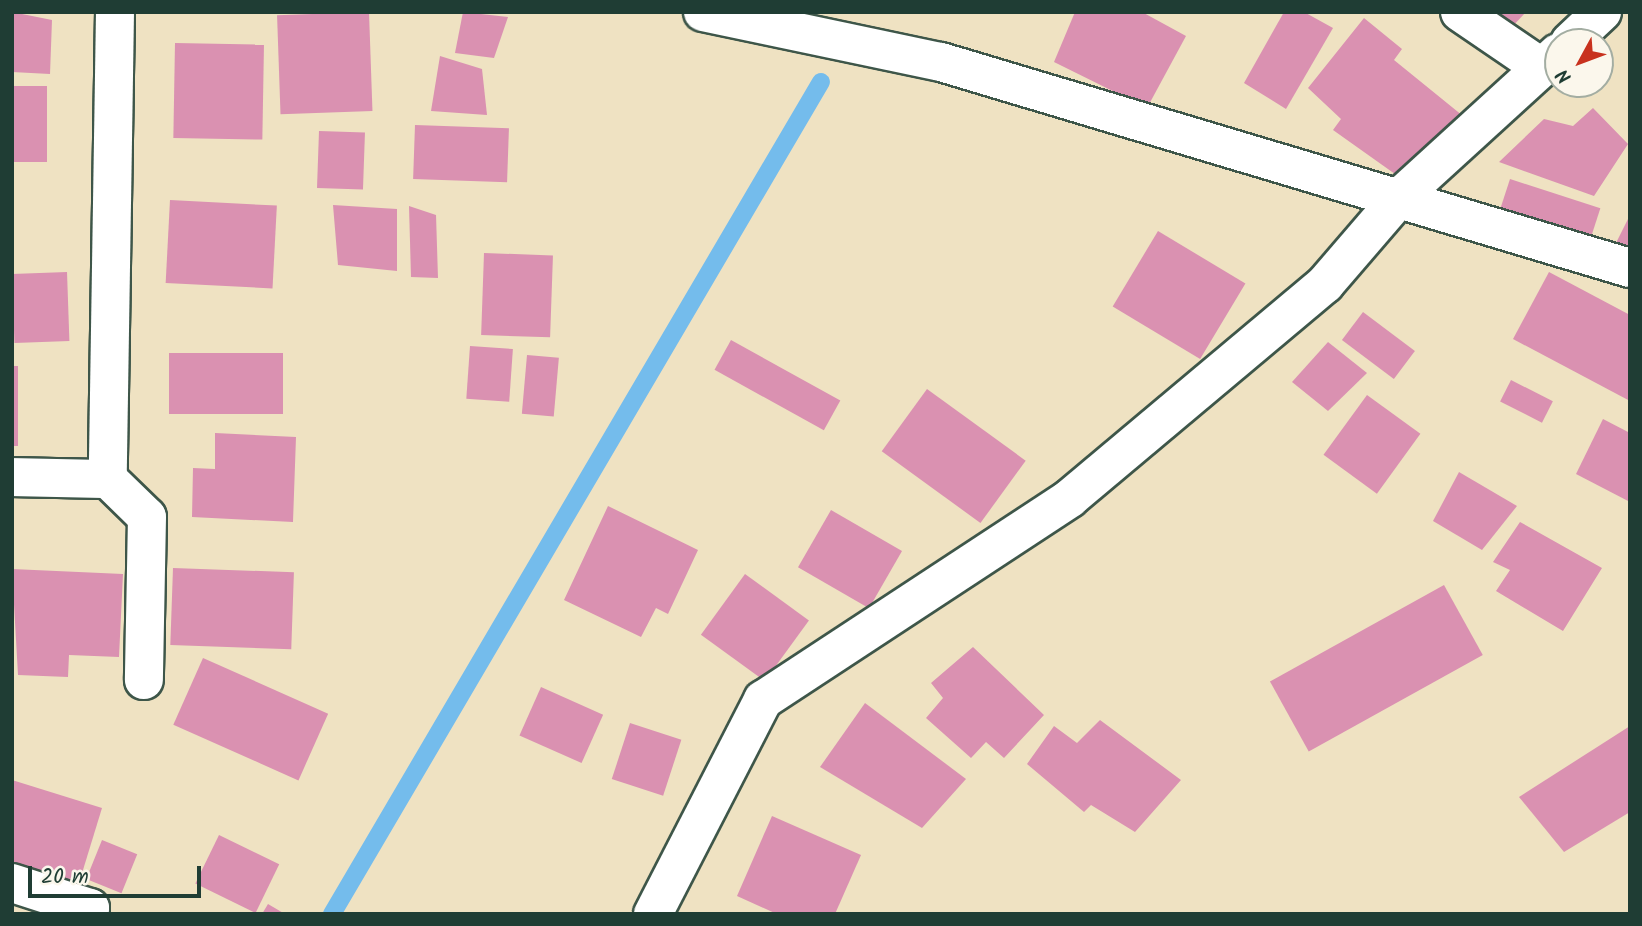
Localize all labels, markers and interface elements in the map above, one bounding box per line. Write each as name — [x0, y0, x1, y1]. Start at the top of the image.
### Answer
north arrow — [1544, 28, 1614, 98]
text: N — [1549, 61, 1580, 90]
scale bar — [32, 852, 205, 896]
text: 20 m — [41, 861, 89, 894]

